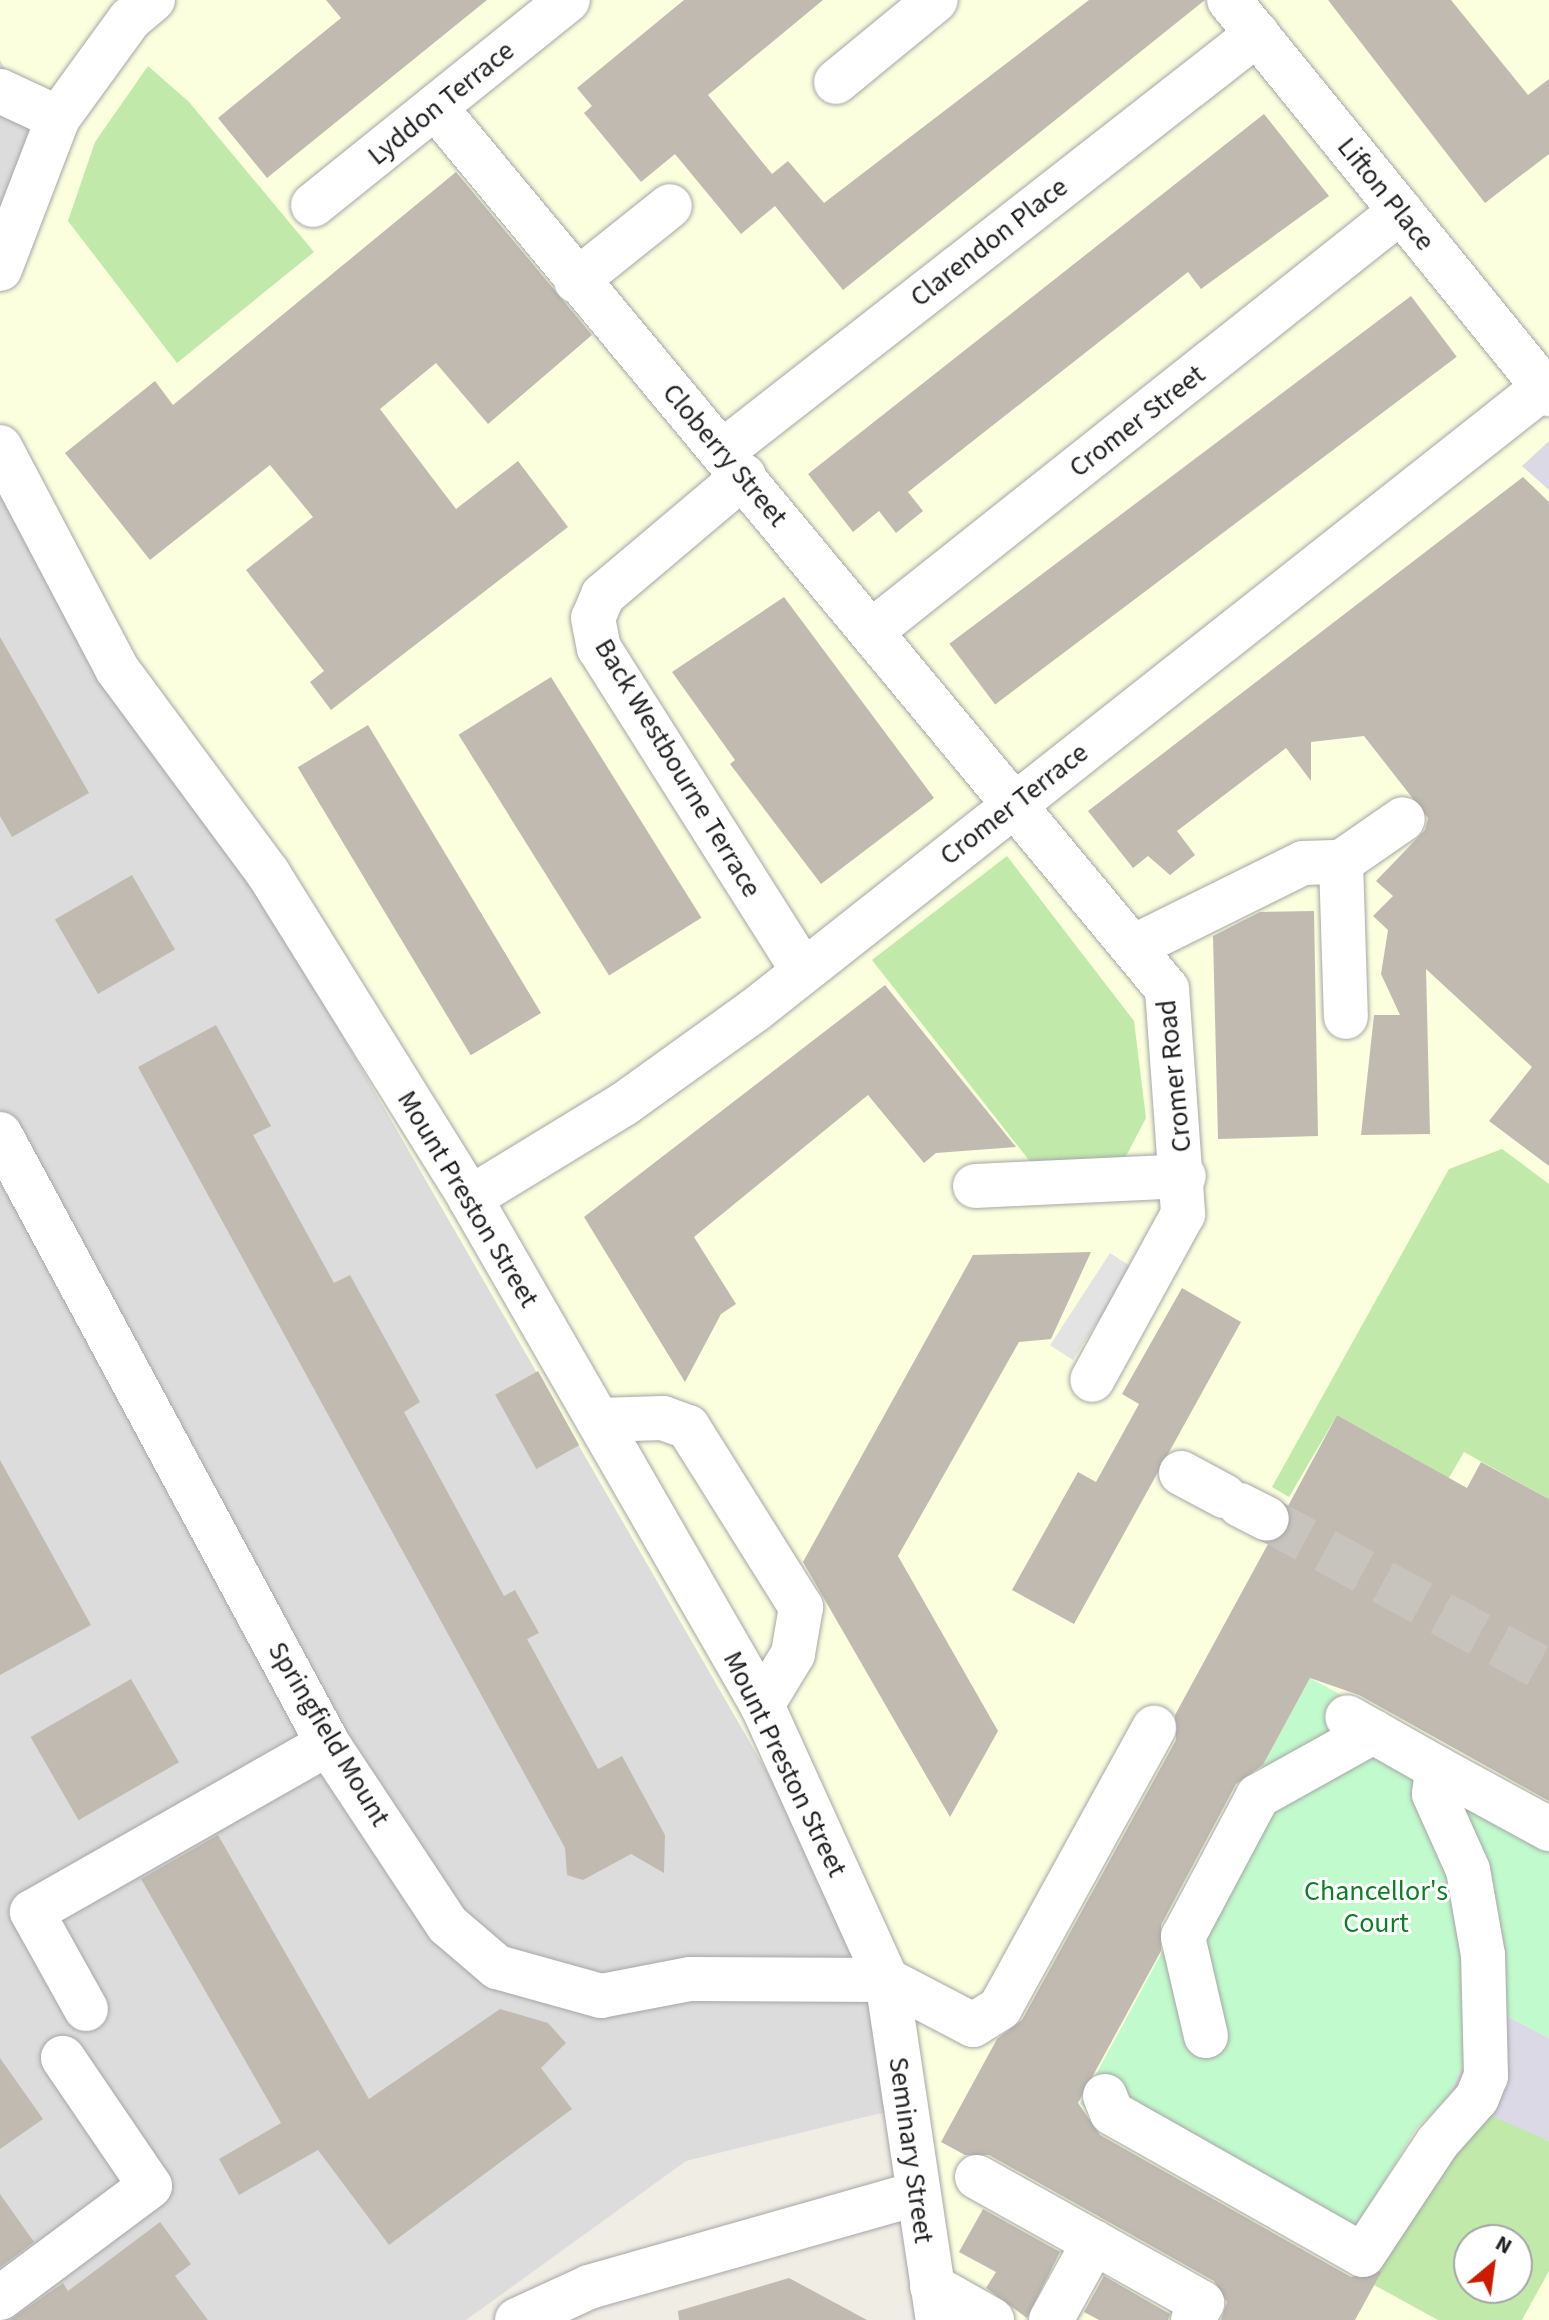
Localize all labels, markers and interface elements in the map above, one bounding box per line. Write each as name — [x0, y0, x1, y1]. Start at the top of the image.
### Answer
street label: Lyddon Terrace — [361, 34, 521, 172]
street label: Lifton Place — [1330, 131, 1442, 257]
street label: Clarendon Place — [904, 170, 1074, 314]
street label: Cromer Street — [1062, 358, 1212, 484]
street label: Cloberry Street — [655, 377, 795, 533]
street label: Back Westbourne Terrace — [587, 633, 769, 903]
street label: Cromer Terrace — [933, 736, 1095, 872]
street label: Cromer Road — [1149, 998, 1199, 1154]
street label: Mount Preston Street — [390, 1085, 546, 1313]
street label: Springfield Mount — [261, 1636, 397, 1832]
street label: Mount Preston Street — [716, 1646, 854, 1882]
park label: Chancellor's Court — [1304, 1874, 1448, 1940]
street label: Seminary Street — [881, 2055, 941, 2245]
north arrow — [1453, 2224, 1533, 2304]
text: N — [1489, 2227, 1518, 2262]

